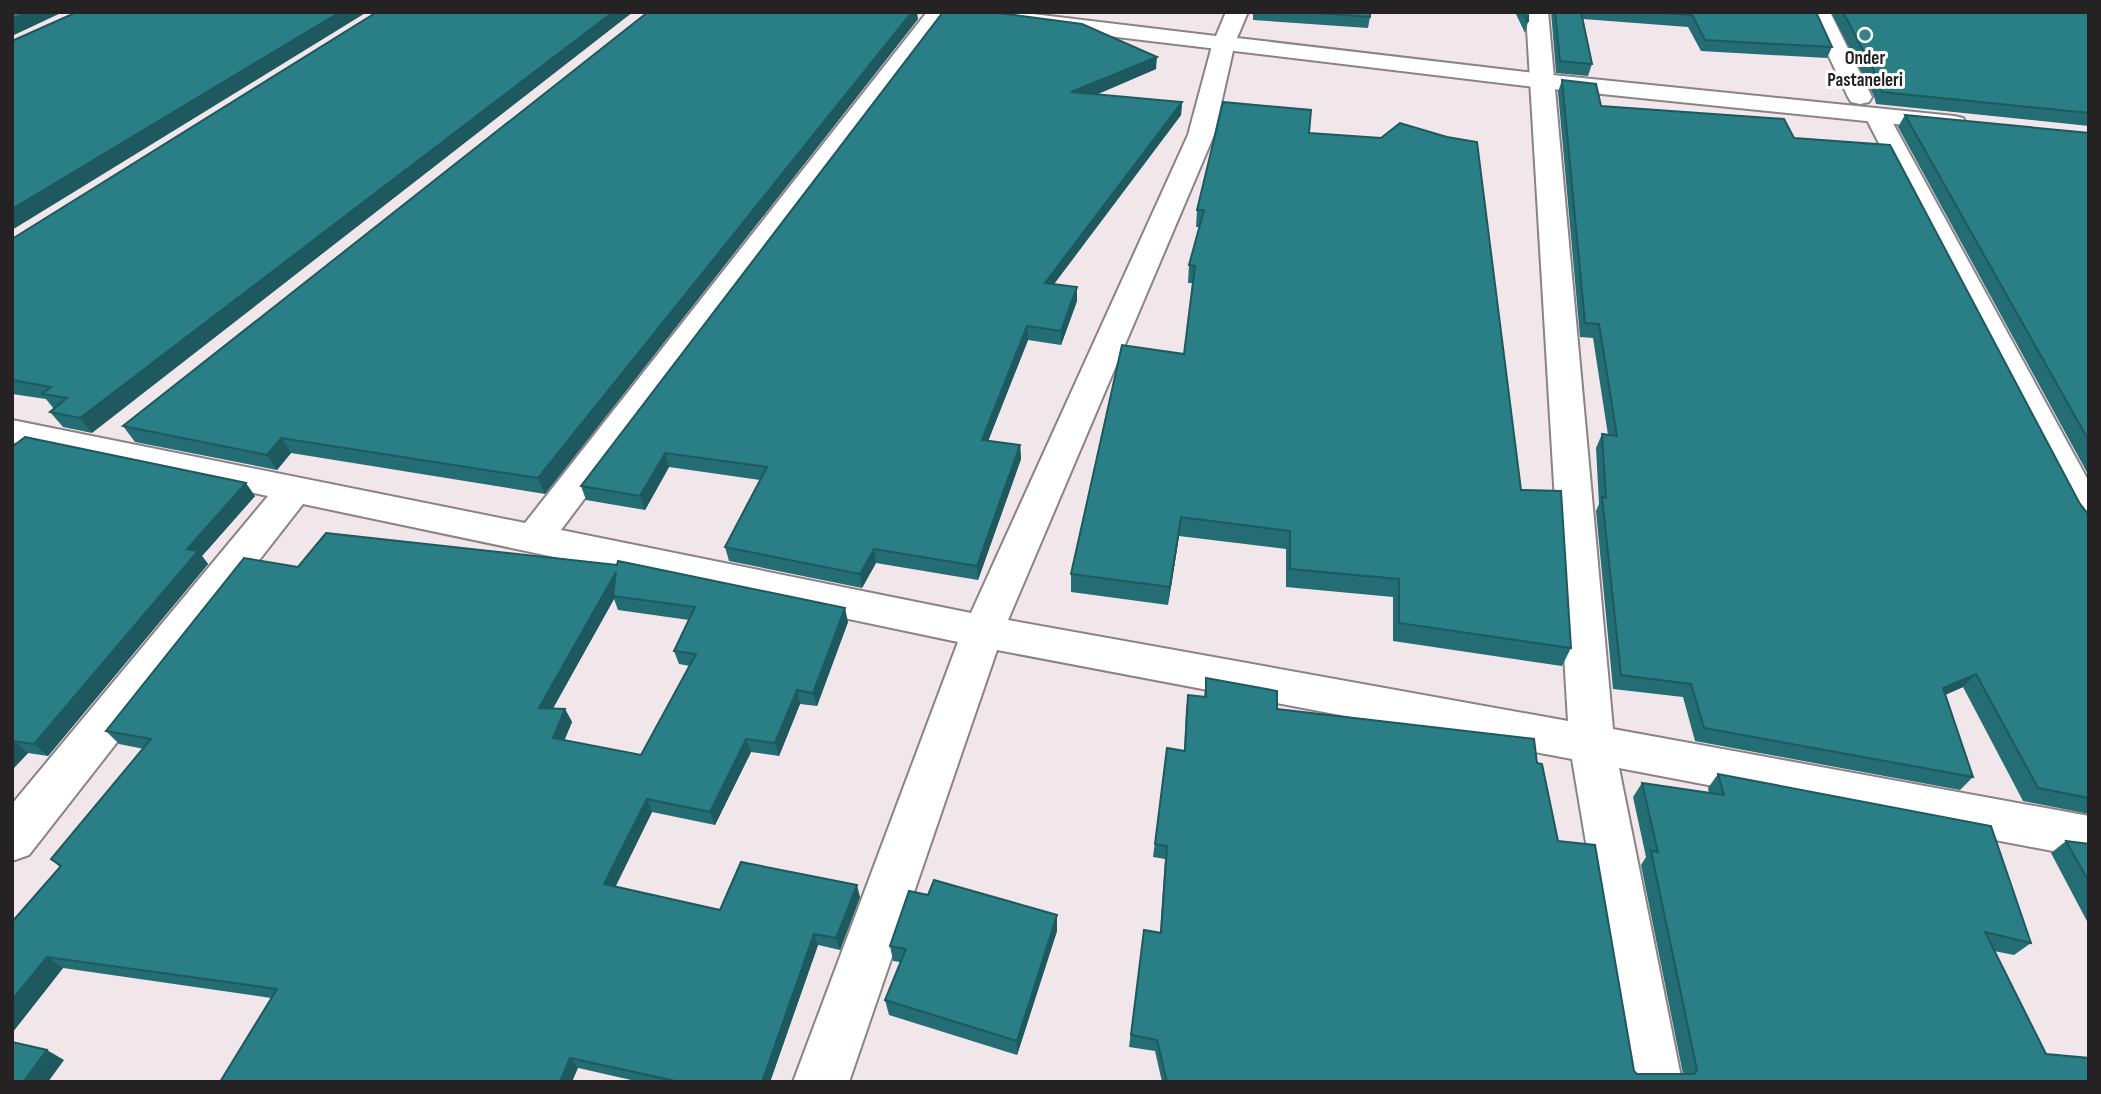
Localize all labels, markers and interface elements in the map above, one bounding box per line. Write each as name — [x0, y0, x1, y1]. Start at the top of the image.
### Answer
marker: Onder Pastaneleri — [1857, 27, 1873, 43]
place label: Onder Pastaneleri — [1827, 47, 1903, 92]

